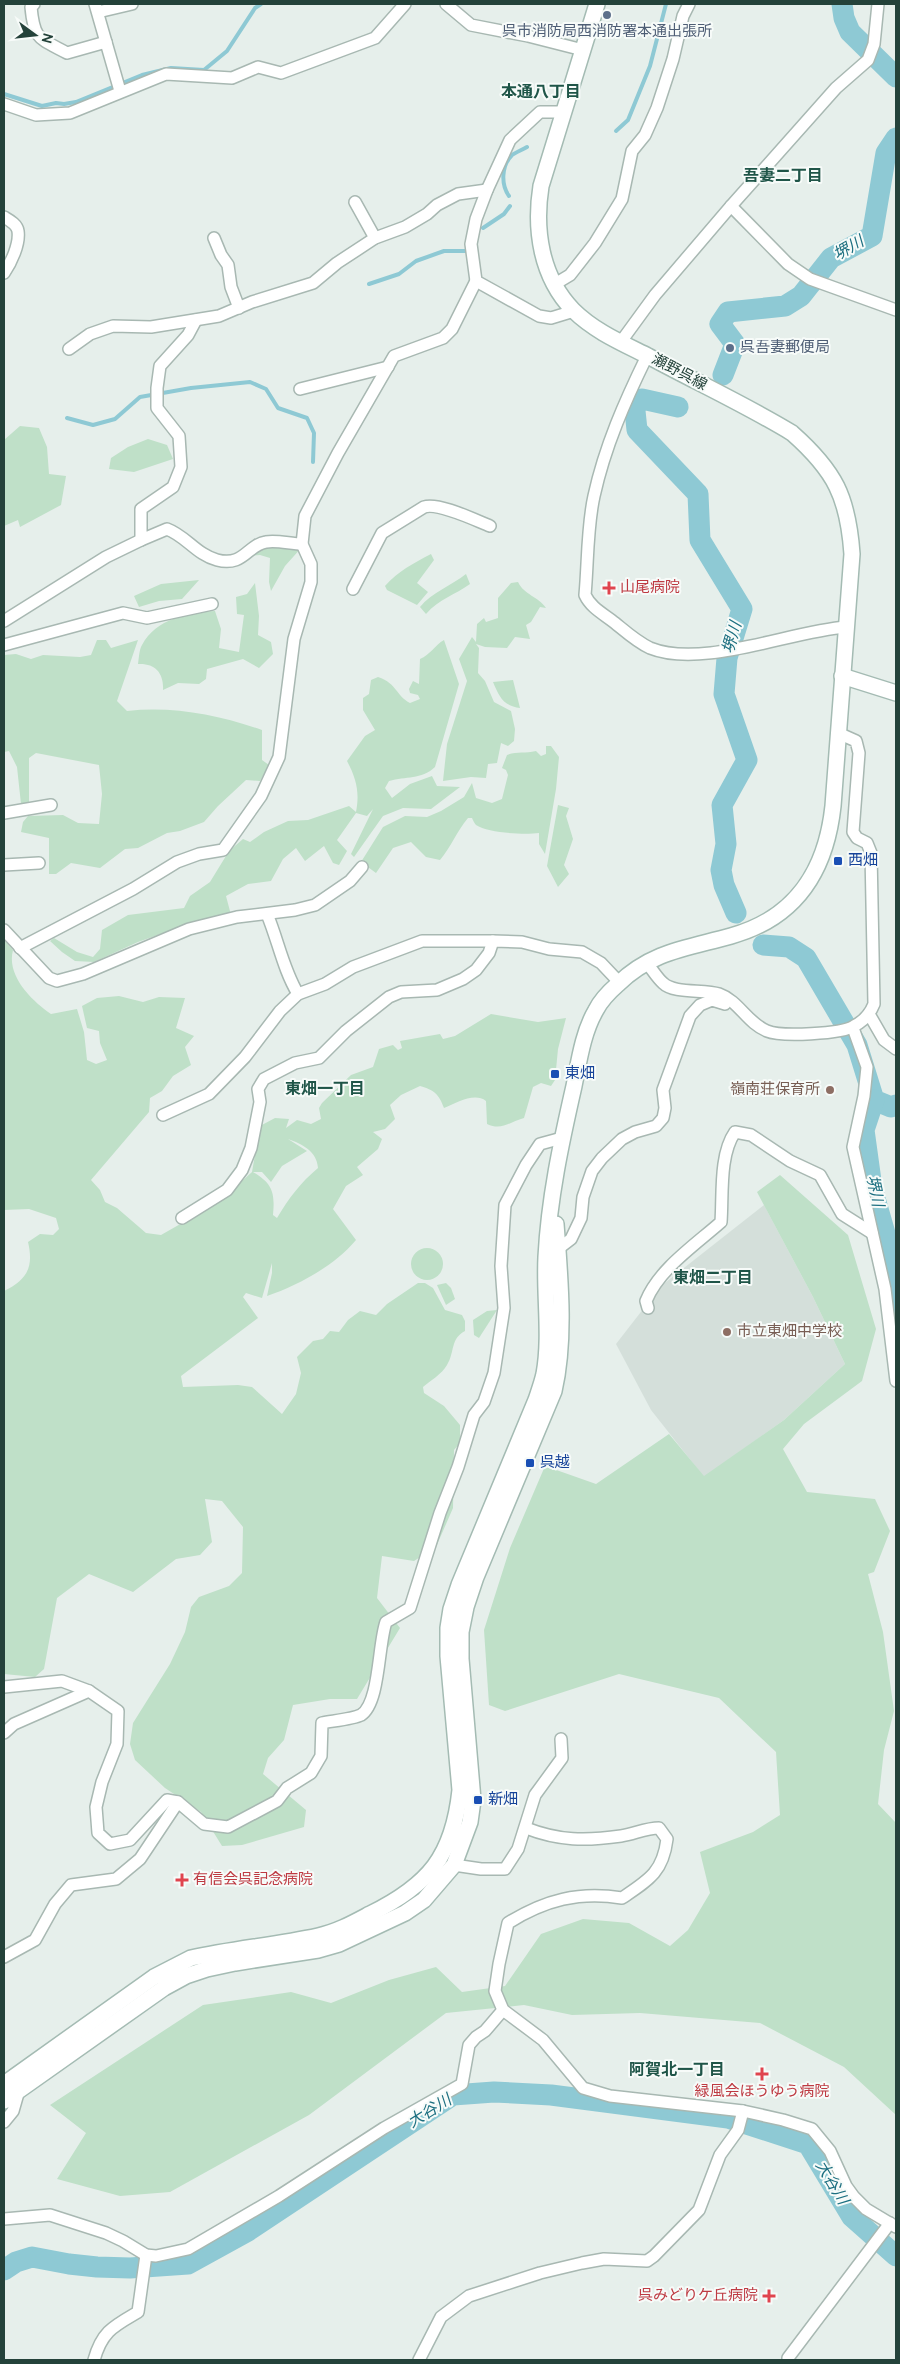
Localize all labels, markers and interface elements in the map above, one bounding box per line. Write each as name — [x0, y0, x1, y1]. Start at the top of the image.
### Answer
marker: 呉市消防局西消防署本通出張所 — [601, 9, 613, 21]
north arrow — [10, 10, 60, 60]
place label: 呉市消防局西消防署本通出張所 — [502, 23, 712, 42]
text: N — [37, 31, 56, 45]
district label: 本通八丁目 — [501, 83, 581, 103]
district label: 吾妻二丁目 — [743, 167, 823, 187]
water label: 堺川 — [830, 231, 870, 266]
place label: 呉吾妻郵便局 — [740, 339, 830, 358]
marker: 呉吾妻郵便局 — [724, 342, 736, 354]
street label: 瀬野呉線 — [648, 351, 710, 395]
place label: 山尾病院 — [620, 579, 680, 598]
marker: 山尾病院 — [602, 581, 616, 595]
water label: 堺川 — [719, 618, 748, 656]
place label: 西畑 — [848, 852, 878, 871]
marker: 西畑 — [832, 855, 844, 867]
place label: 東畑 — [565, 1065, 595, 1084]
marker: 東畑 — [549, 1068, 561, 1080]
district label: 東畑一丁目 — [285, 1080, 365, 1100]
place label: 嶺南荘保育所 — [730, 1081, 820, 1100]
marker: 嶺南荘保育所 — [824, 1084, 836, 1096]
water label: 堺川 — [861, 1173, 888, 1211]
district label: 東畑二丁目 — [673, 1269, 753, 1289]
place label: 市立東畑中学校 — [737, 1323, 842, 1342]
marker: 市立東畑中学校 — [721, 1326, 733, 1338]
place label: 呉越 — [540, 1454, 570, 1473]
marker: 呉越 — [524, 1457, 536, 1469]
place label: 新畑 — [488, 1791, 518, 1810]
marker: 新畑 — [472, 1794, 484, 1806]
place label: 有信会呉記念病院 — [193, 1871, 313, 1890]
marker: 有信会呉記念病院 — [175, 1873, 189, 1887]
district label: 阿賀北一丁目 — [629, 2061, 725, 2081]
marker: 緑風会ほうゆう病院 — [755, 2067, 769, 2081]
place label: 緑風会ほうゆう病院 — [694, 2083, 830, 2102]
water label: 大谷川 — [404, 2090, 457, 2133]
water label: 大谷川 — [810, 2157, 853, 2210]
place label: 呉みどりケ丘病院 — [638, 2287, 758, 2306]
marker: 呉みどりケ丘病院 — [762, 2289, 776, 2303]

